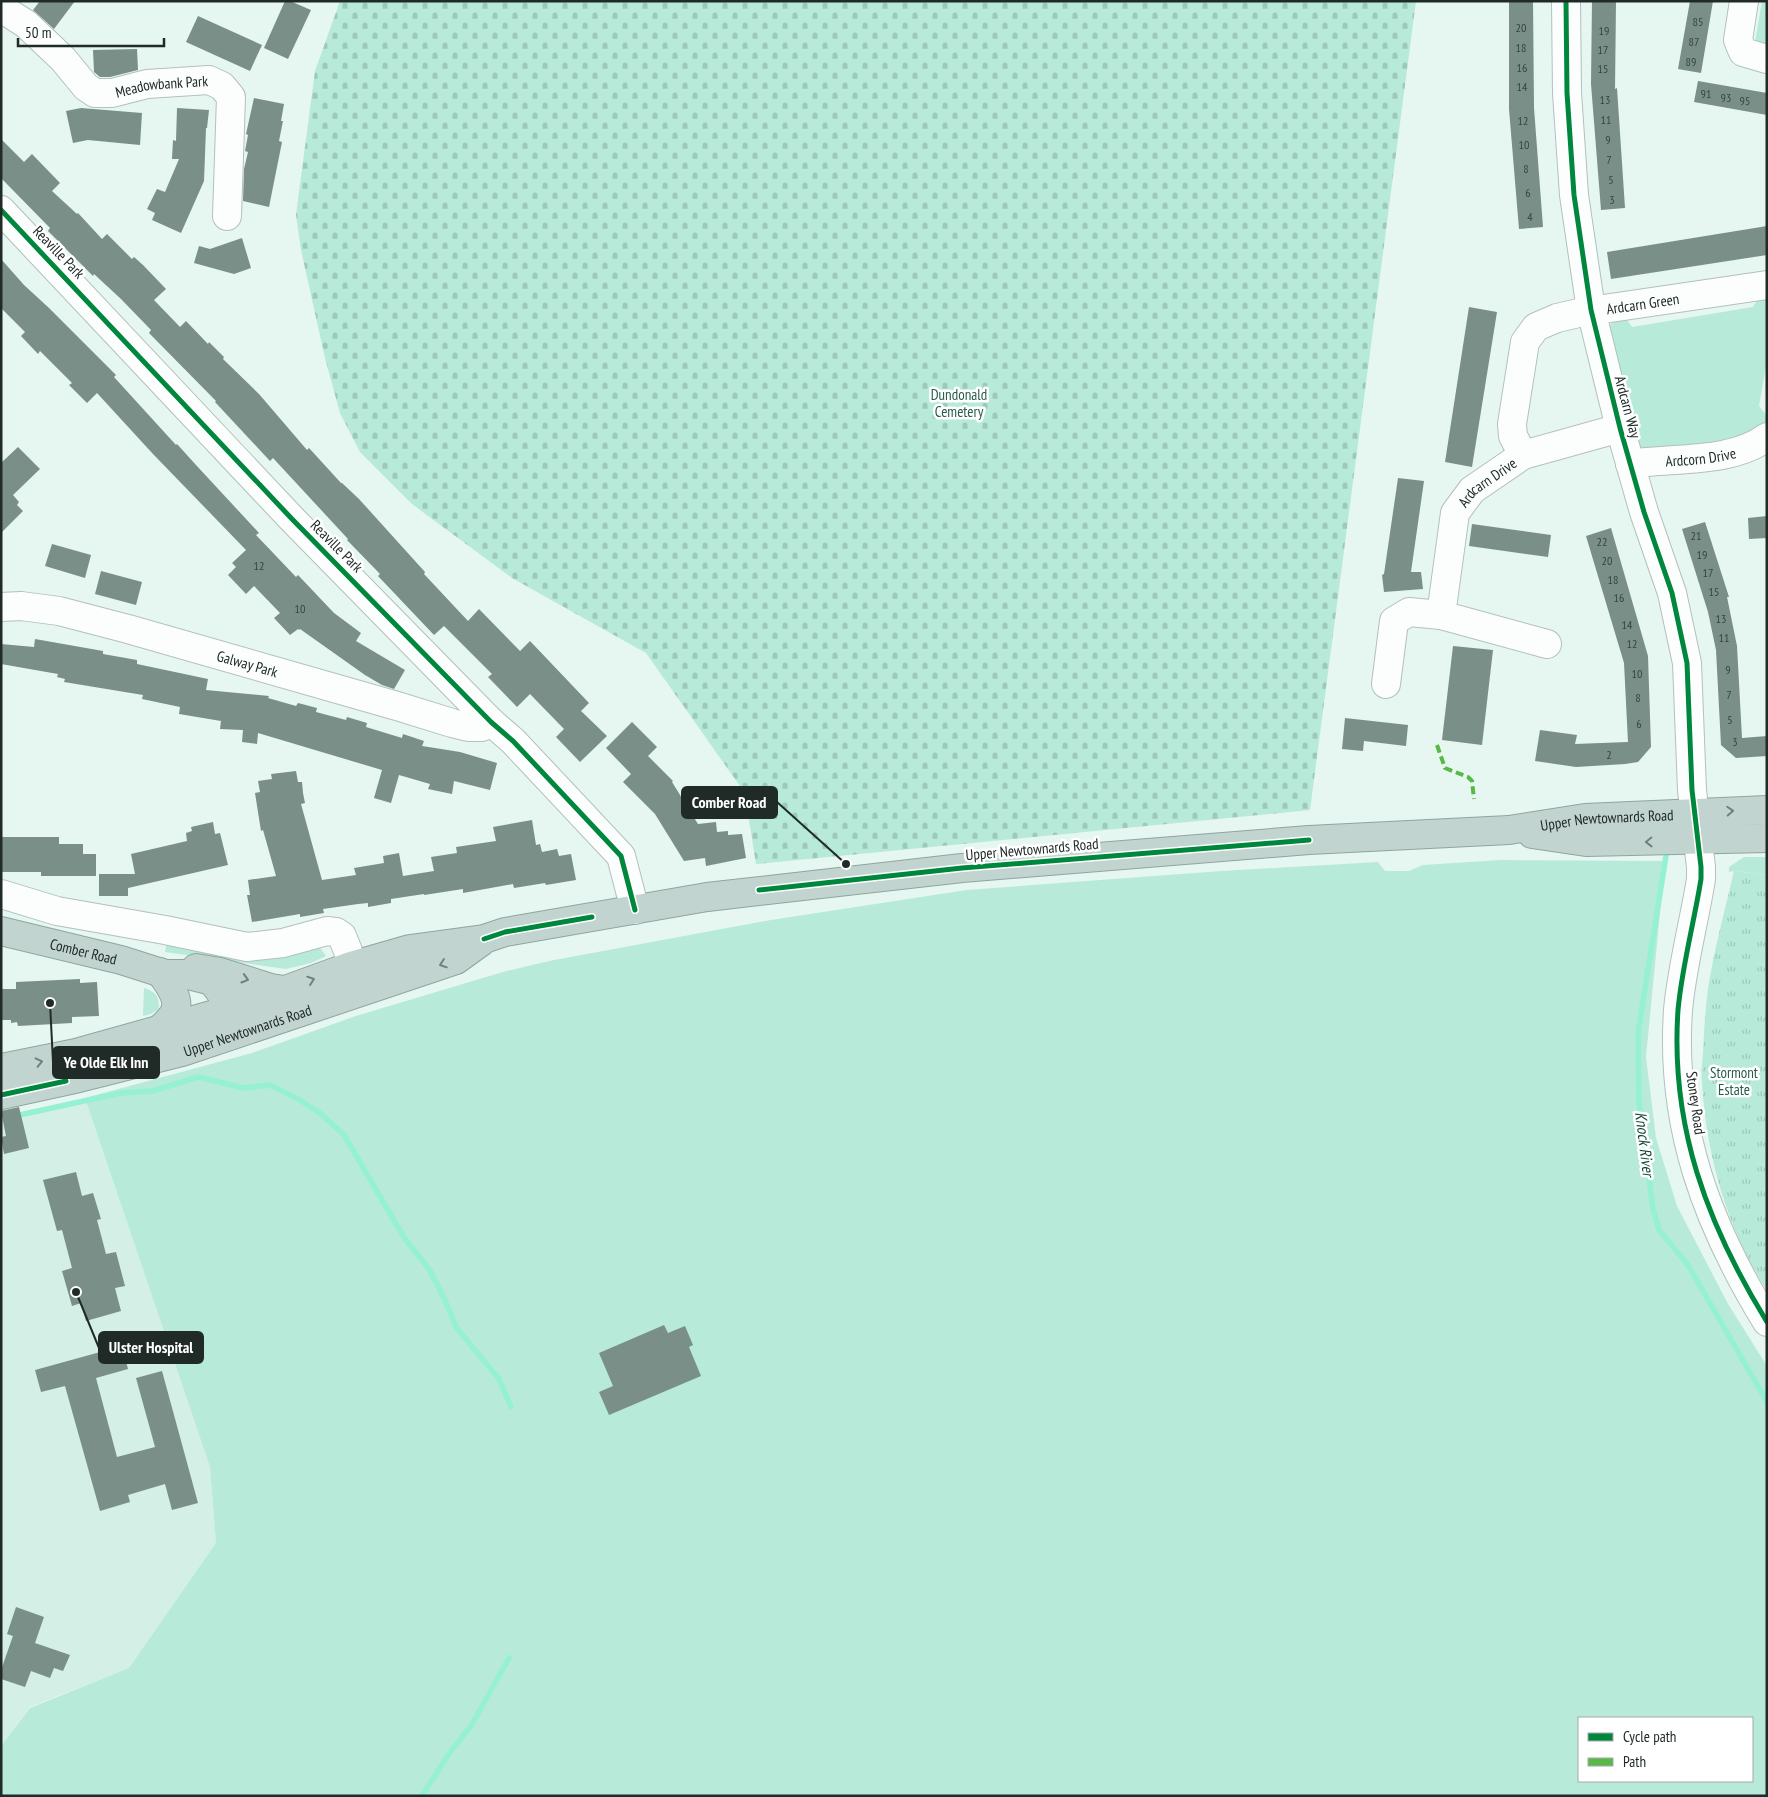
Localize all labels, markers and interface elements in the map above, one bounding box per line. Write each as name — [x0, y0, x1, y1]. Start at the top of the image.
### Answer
house number: 85 — [1693, 14, 1703, 29]
scale bar — [18, 15, 164, 47]
house number: 20 — [1516, 20, 1526, 35]
text: 50 m — [25, 23, 51, 42]
house number: 19 — [1599, 23, 1609, 38]
house number: 87 — [1689, 34, 1699, 49]
house number: 18 — [1516, 40, 1526, 55]
house number: 17 — [1598, 42, 1608, 57]
house number: 89 — [1686, 54, 1696, 69]
house number: 16 — [1517, 60, 1527, 75]
house number: 15 — [1598, 61, 1608, 76]
street label: Meadowbank Park — [113, 71, 209, 101]
house number: 14 — [1517, 79, 1528, 94]
house number: 91 — [1701, 86, 1711, 101]
house number: 93 — [1721, 90, 1731, 105]
house number: 13 — [1600, 92, 1610, 107]
house number: 95 — [1740, 93, 1750, 108]
house number: 11 — [1601, 112, 1611, 127]
house number: 12 — [1518, 113, 1528, 128]
house number: 9 — [1605, 132, 1611, 147]
house number: 10 — [1519, 137, 1529, 152]
house number: 7 — [1606, 152, 1612, 167]
house number: 8 — [1523, 161, 1529, 176]
house number: 5 — [1608, 172, 1614, 187]
house number: 6 — [1525, 185, 1531, 200]
house number: 3 — [1609, 192, 1615, 207]
house number: 4 — [1527, 209, 1533, 224]
street label: Reaville Park — [29, 221, 89, 283]
street label: Ardcarn Green — [1605, 289, 1680, 318]
street label: Ardcarn Way — [1611, 374, 1646, 441]
park label: Dundonald Cemetery — [931, 385, 987, 421]
street label: Ardcorn Drive — [1665, 443, 1738, 470]
street label: Ardcarn Drive — [1453, 453, 1520, 511]
street label: Reaville Park — [307, 516, 367, 576]
house number: 21 — [1691, 528, 1701, 543]
house number: 22 — [1597, 534, 1607, 549]
house number: 19 — [1697, 547, 1707, 562]
house number: 20 — [1602, 553, 1612, 568]
house number: 12 — [254, 558, 264, 573]
house number: 17 — [1703, 565, 1713, 580]
house number: 18 — [1608, 572, 1618, 587]
house number: 15 — [1709, 584, 1719, 599]
house number: 16 — [1614, 590, 1624, 605]
house number: 10 — [295, 601, 305, 616]
house number: 13 — [1716, 611, 1726, 626]
house number: 14 — [1622, 617, 1633, 632]
house number: 11 — [1719, 630, 1729, 645]
house number: 12 — [1627, 636, 1637, 651]
street label: Galway Park — [215, 645, 280, 681]
house number: 9 — [1725, 662, 1731, 677]
house number: 10 — [1632, 666, 1642, 681]
house number: 7 — [1726, 687, 1732, 702]
house number: 8 — [1635, 690, 1641, 705]
house number: 5 — [1727, 712, 1733, 727]
house number: 6 — [1636, 716, 1642, 731]
house number: 3 — [1732, 734, 1738, 749]
house number: 2 — [1606, 747, 1612, 762]
callout: Comber Road — [682, 787, 777, 818]
text: Comber Road — [692, 792, 766, 812]
street label: Upper Newtownards Road — [1539, 805, 1674, 834]
one-way arrow — [1726, 806, 1734, 817]
street label: Upper Newtownards Road — [965, 834, 1099, 864]
one-way arrow — [1645, 837, 1652, 847]
street label: Comber Road — [48, 934, 119, 968]
one-way arrow — [439, 959, 448, 969]
one-way arrow — [240, 974, 248, 984]
one-way arrow — [307, 976, 315, 986]
street label: Upper Newtownards Road — [181, 1000, 314, 1060]
callout: Ye Olde Elk Inn — [53, 1047, 159, 1078]
text: Ye Olde Elk Inn — [63, 1052, 148, 1072]
one-way arrow — [34, 1057, 43, 1068]
park label: Stormont Estate — [1710, 1063, 1758, 1099]
street label: Stoney Road — [1682, 1070, 1710, 1136]
water label: Knock River — [1631, 1111, 1659, 1180]
callout: Ulster Hospital — [99, 1332, 203, 1363]
text: Ulster Hospital — [109, 1337, 193, 1357]
legend — [1578, 1717, 1753, 1782]
text: Cycle path — [1623, 1727, 1676, 1746]
text: Path — [1623, 1752, 1646, 1771]

